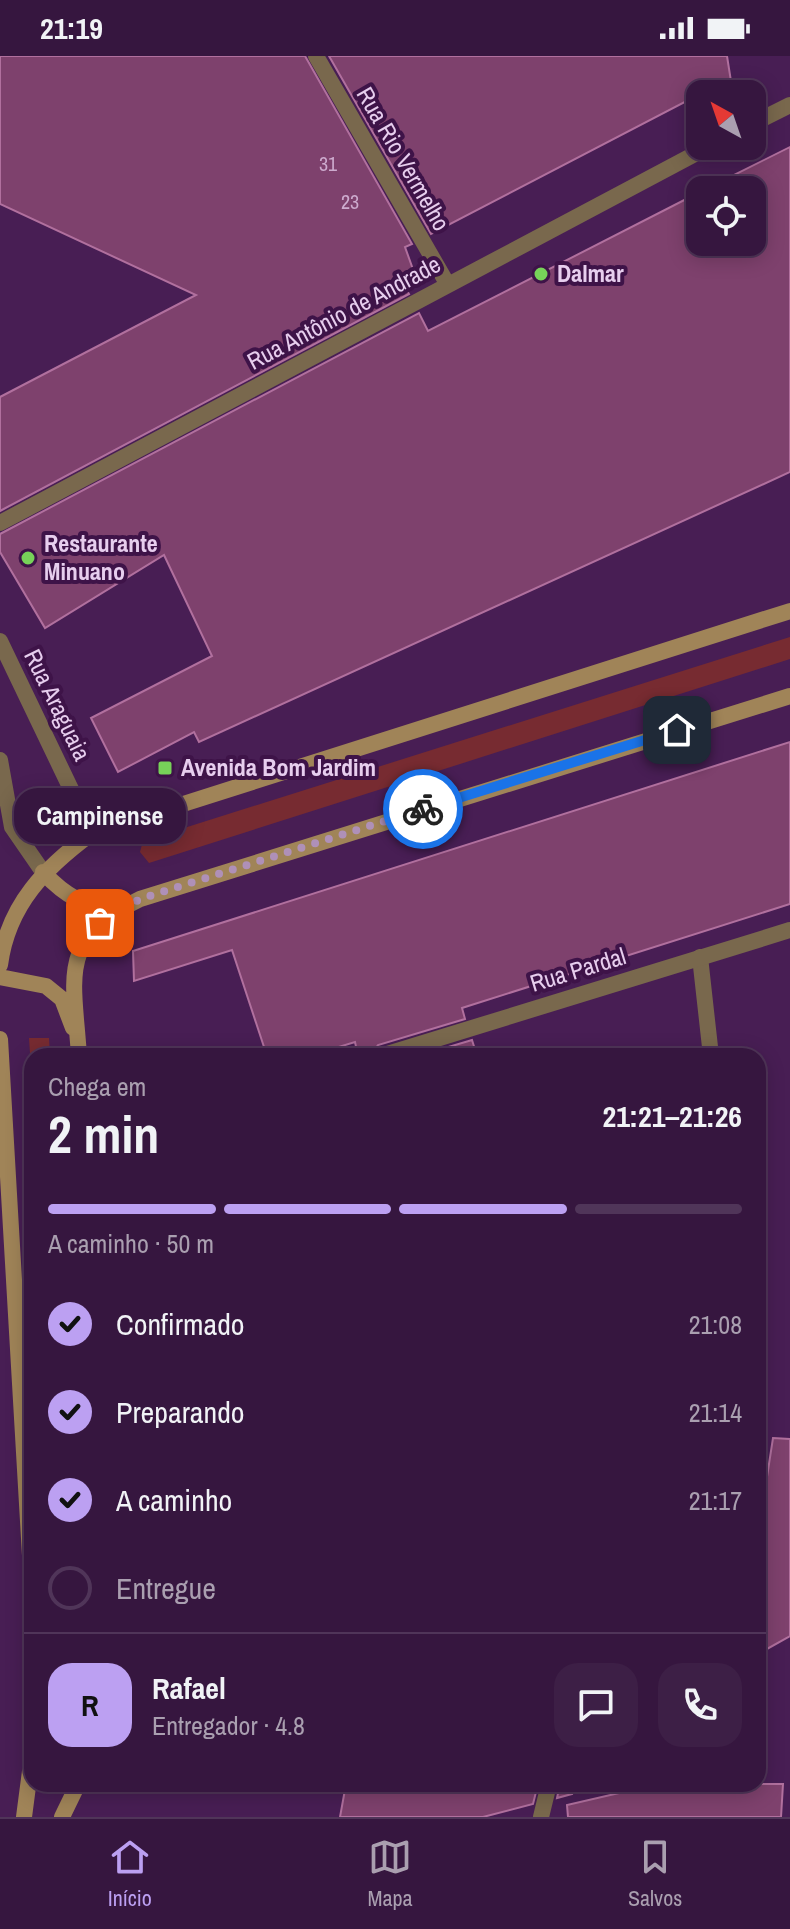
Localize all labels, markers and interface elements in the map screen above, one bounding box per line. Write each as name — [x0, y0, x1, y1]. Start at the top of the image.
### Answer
text: 21:19 — [40, 8, 103, 48]
north arrow — [686, 80, 766, 160]
map controls — [686, 80, 766, 256]
street label: Rua Rio Vermelho — [350, 81, 458, 236]
house number: 31 — [319, 150, 337, 177]
button: locate — [686, 176, 766, 256]
house number: 23 — [341, 188, 359, 215]
street label: Rua Antônio de Andrade — [241, 248, 446, 377]
place label: Dalmar — [557, 257, 624, 289]
marker: Dalmar — [532, 265, 550, 283]
place label: Restaurante Minuano — [44, 527, 158, 587]
marker: Restaurante Minuano — [19, 549, 37, 567]
street label: Rua Araguaia — [17, 643, 99, 766]
pin — [643, 696, 711, 764]
icon: home — [655, 708, 699, 752]
place label: Avenida Bom Jardim — [181, 751, 376, 783]
marker: Avenida Bom Jardim — [156, 759, 174, 777]
courier — [383, 769, 463, 849]
callout: Campinense — [14, 787, 186, 843]
icon: bike — [401, 787, 445, 831]
text: Campinense — [37, 798, 163, 833]
pin — [66, 889, 134, 957]
icon: bag — [78, 901, 122, 945]
street label: Rua Pardal — [526, 939, 629, 999]
text: Chega em — [48, 1069, 146, 1104]
text: 21:21–21:26 — [603, 1096, 742, 1136]
text: 2 min — [48, 1099, 159, 1169]
text: A caminho · 50 m — [48, 1226, 214, 1261]
icon: check — [48, 1302, 92, 1346]
text: Confirmado — [116, 1304, 245, 1344]
text: 21:08 — [689, 1307, 742, 1342]
icon: check — [48, 1390, 92, 1434]
text: Preparando — [116, 1392, 245, 1432]
text: 21:14 — [689, 1395, 742, 1430]
icon: check — [48, 1478, 92, 1522]
text: A caminho — [116, 1480, 232, 1520]
text: 21:17 — [689, 1483, 742, 1518]
text: Entregue — [116, 1568, 216, 1608]
button: chat — [554, 1663, 638, 1747]
button: phone — [658, 1663, 742, 1747]
text: Rafael — [152, 1668, 226, 1708]
text: R — [81, 1685, 99, 1725]
text: Entregador · 4.8 — [152, 1708, 305, 1743]
tab: Início — [108, 1835, 152, 1913]
tab: Mapa — [367, 1835, 413, 1913]
tab: Salvos — [628, 1835, 682, 1913]

